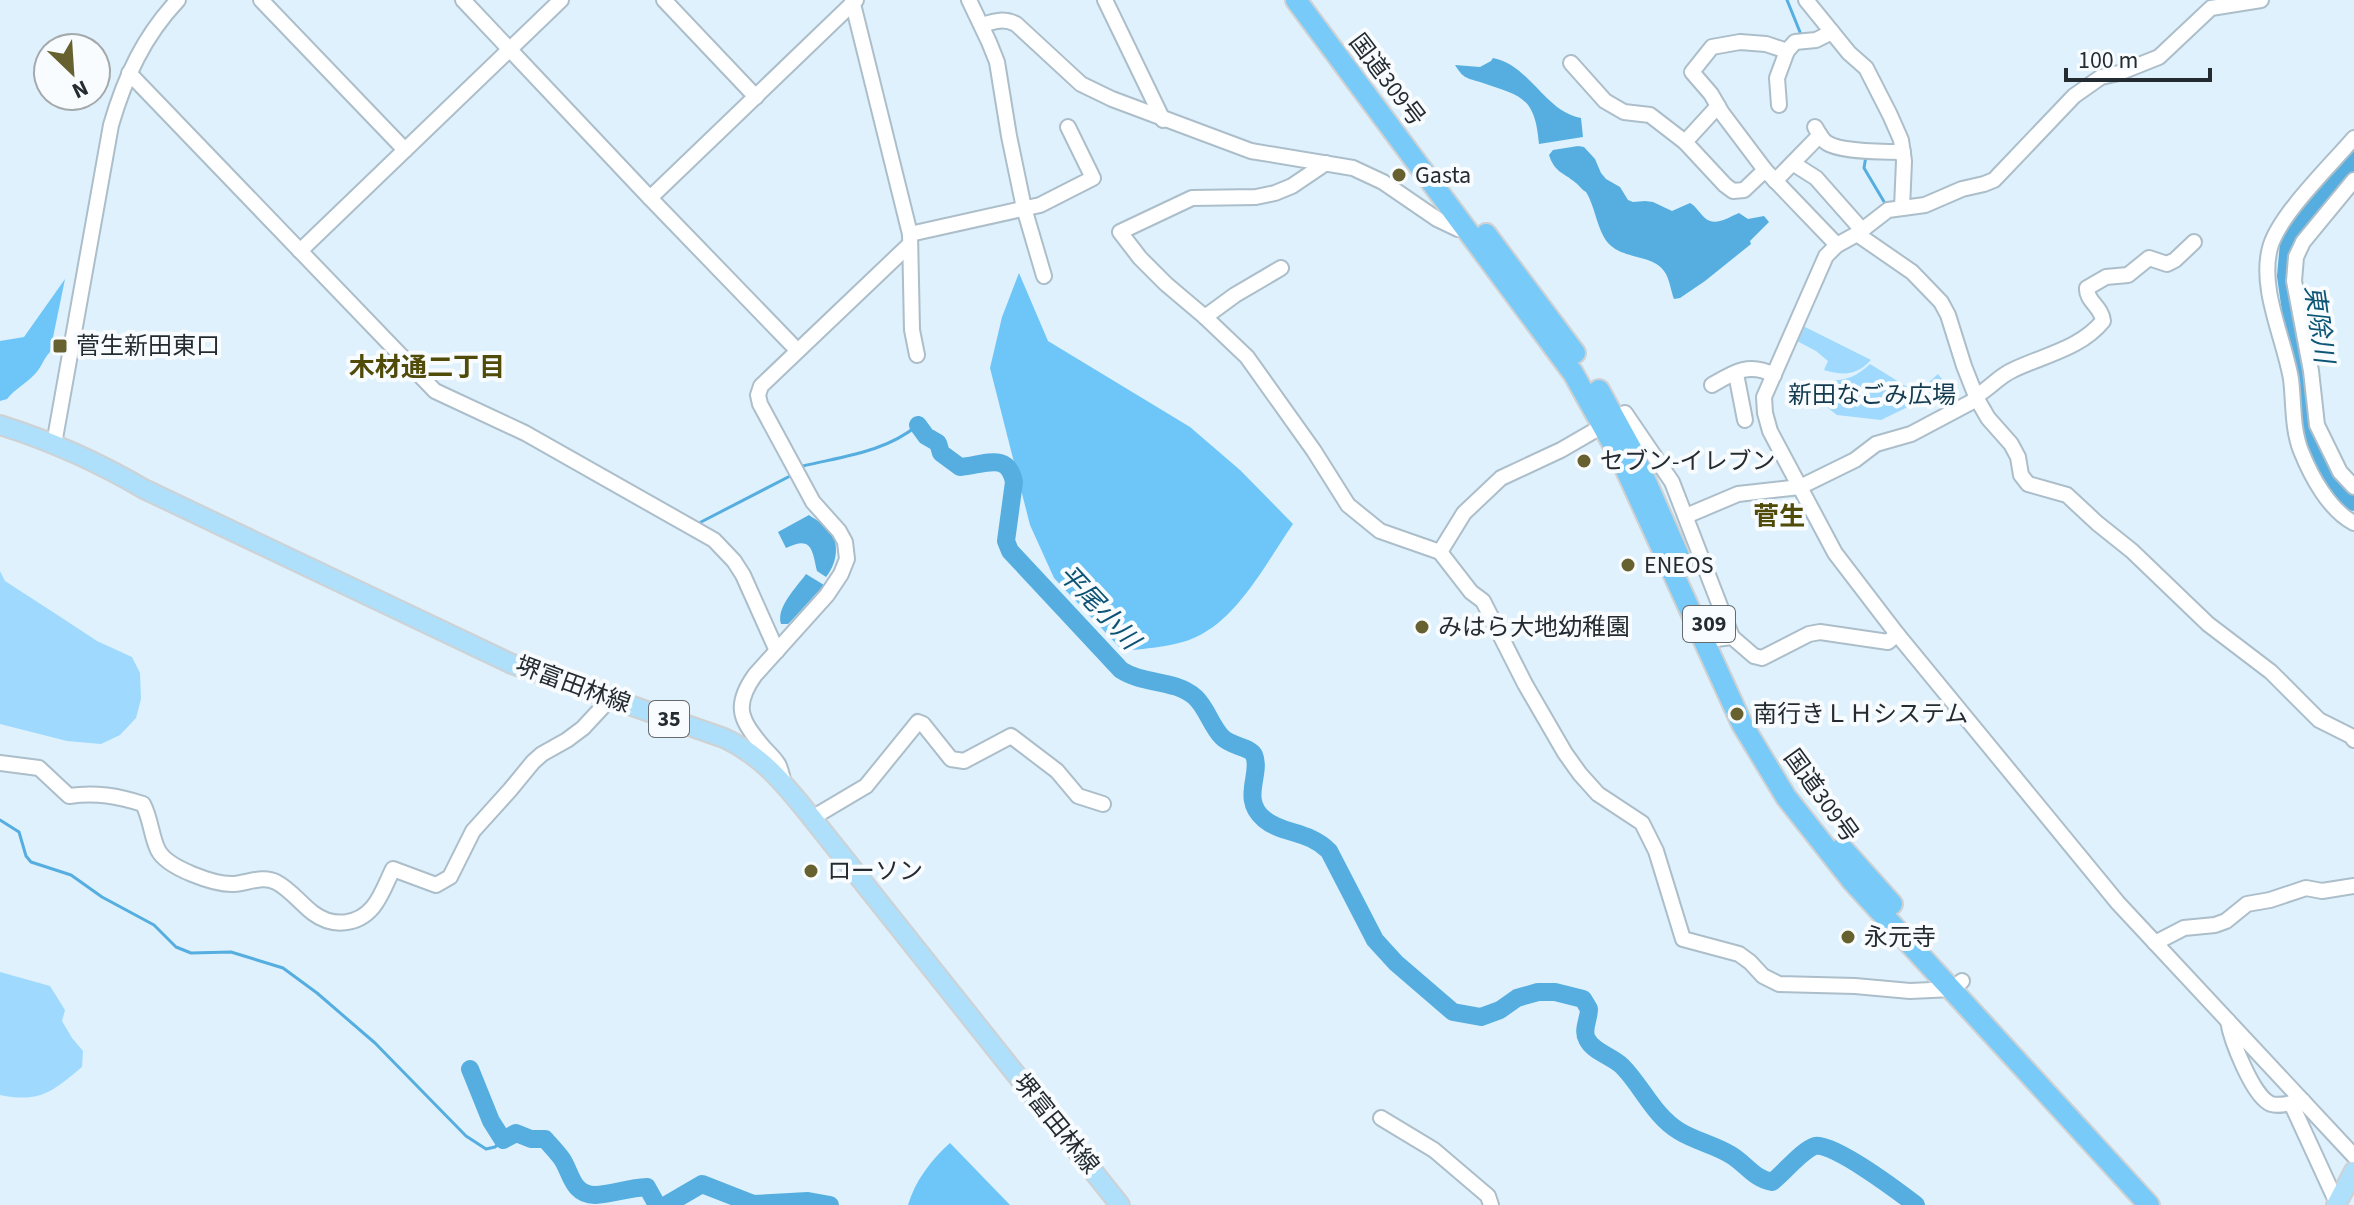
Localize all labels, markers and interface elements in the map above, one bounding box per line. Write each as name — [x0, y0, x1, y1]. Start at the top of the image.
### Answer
street label: 国道309号 — [1341, 26, 1433, 134]
north arrow — [32, 32, 112, 112]
scale bar — [2066, 32, 2210, 82]
text: 100 m — [2078, 43, 2138, 78]
text: N — [67, 72, 93, 107]
place label: Gasta — [1415, 158, 1471, 193]
marker: Gasta — [1390, 166, 1408, 184]
water label: 東除川 — [2295, 283, 2343, 368]
place label: 菅生新田東口 — [76, 329, 220, 364]
marker: 菅生新田東口 — [51, 337, 69, 355]
district label: 木材通二丁目 — [349, 349, 505, 386]
park label: 新田なごみ広場 — [1788, 378, 1956, 413]
place label: セブン-イレブン — [1600, 444, 1775, 479]
marker: セブン-イレブン — [1575, 452, 1593, 470]
district label: 菅生 — [1753, 498, 1805, 535]
place label: ENEOS — [1644, 548, 1714, 583]
water label: 平尾小川 — [1050, 556, 1150, 660]
marker: ENEOS — [1619, 556, 1637, 574]
road number: 309 — [1683, 606, 1735, 642]
place label: みはら大地幼稚園 — [1438, 610, 1630, 645]
marker: みはら大地幼稚園 — [1413, 618, 1431, 636]
street label: 堺富田林線 — [511, 648, 635, 722]
place label: 南行きＬＨシステム — [1753, 697, 1968, 732]
road number: 35 — [649, 701, 689, 737]
marker: 南行きＬＨシステム — [1728, 705, 1746, 723]
street label: 国道309号 — [1775, 742, 1867, 850]
place label: ローソン — [827, 854, 923, 889]
marker: ローソン — [802, 862, 820, 880]
place label: 永元寺 — [1864, 920, 1936, 955]
marker: 永元寺 — [1839, 928, 1857, 946]
street label: 堺富田林線 — [1005, 1066, 1107, 1182]

